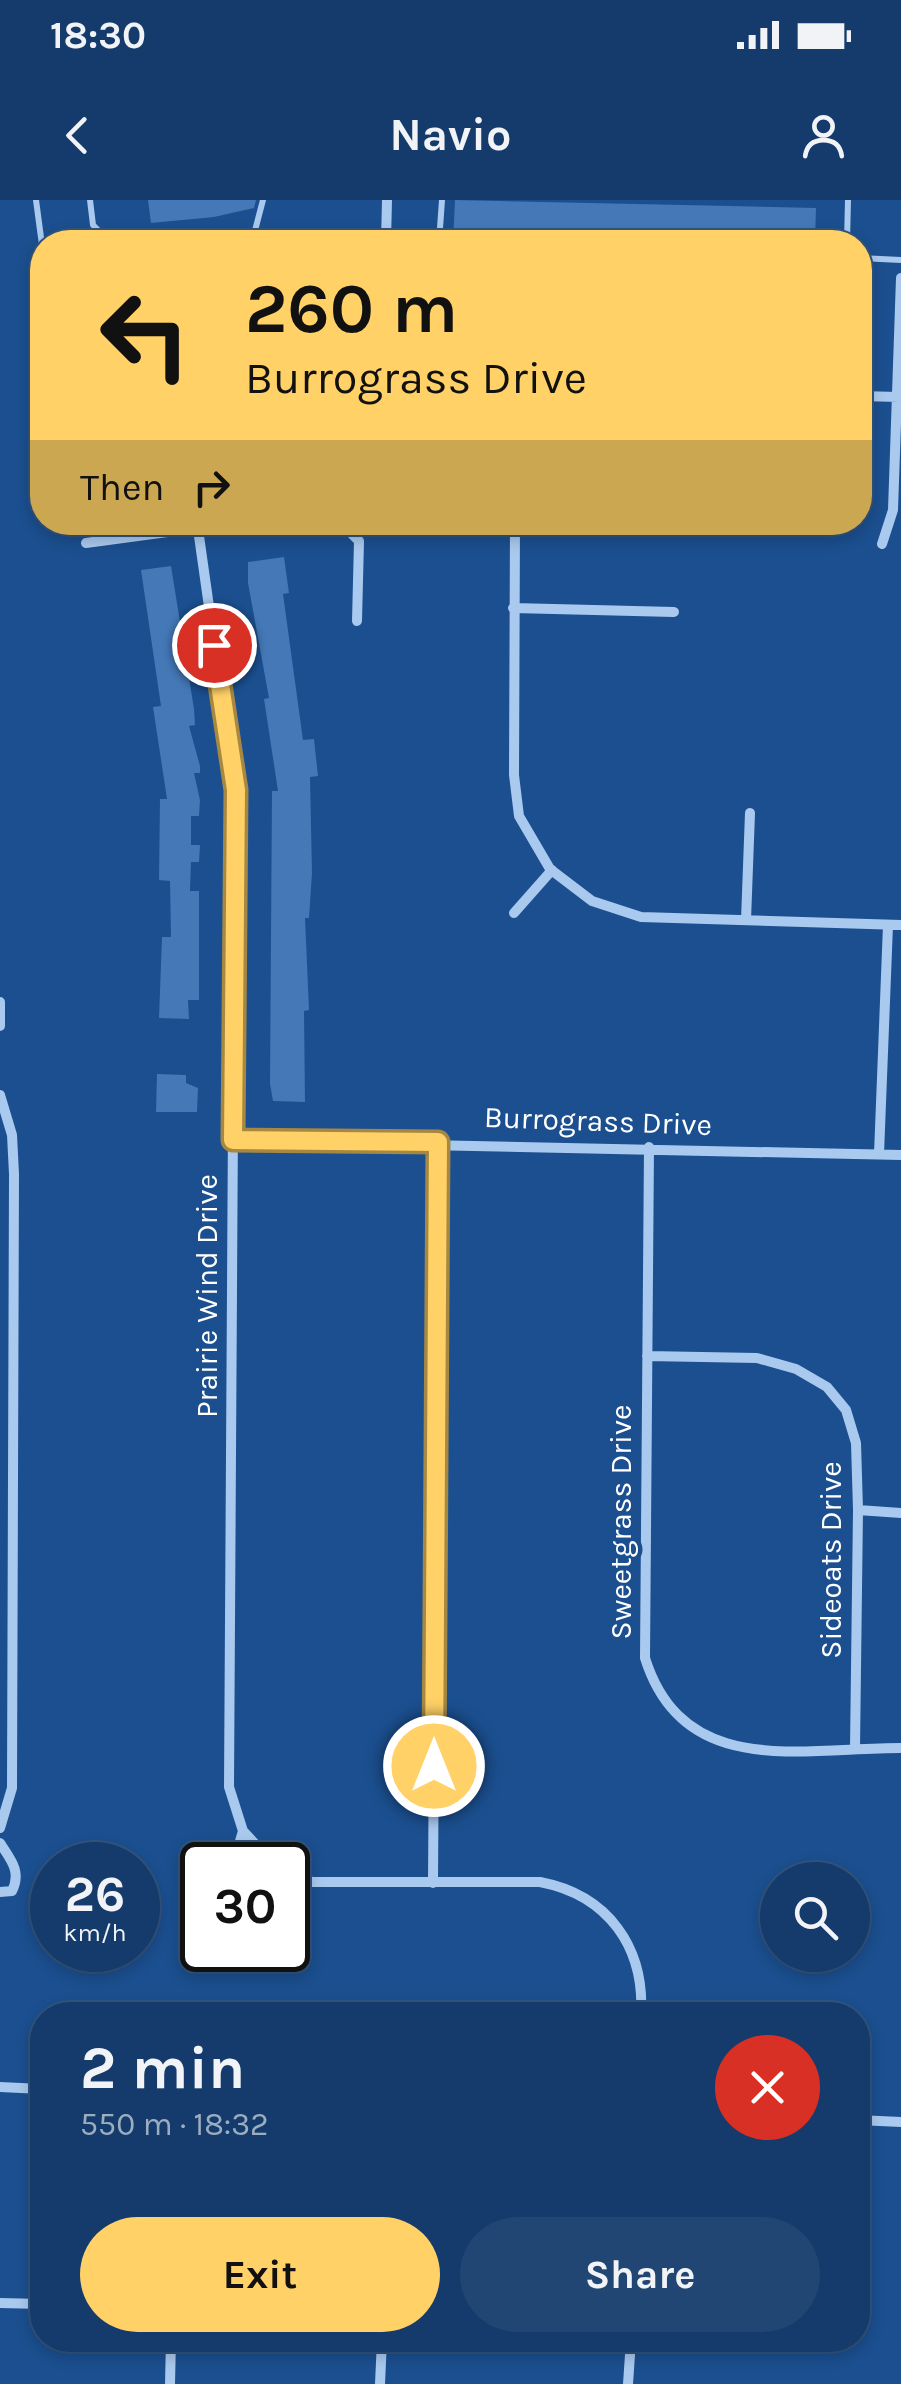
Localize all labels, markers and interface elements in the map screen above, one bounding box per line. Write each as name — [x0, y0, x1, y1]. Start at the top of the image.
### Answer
text: 18:30 — [50, 13, 146, 58]
icon: back — [50, 108, 105, 163]
icon: person — [796, 108, 851, 163]
text: Navio — [389, 109, 512, 161]
text: 260 m — [245, 268, 458, 350]
icon: left — [80, 270, 210, 400]
text: Burrograss Drive — [245, 352, 587, 404]
icon: right — [184, 460, 239, 515]
text: Then — [80, 465, 164, 510]
pin — [172, 603, 257, 688]
icon: arrive — [187, 618, 242, 673]
street label: Burrograss Drive — [483, 1099, 713, 1143]
street label: Prairie Wind Drive — [189, 1174, 225, 1418]
street label: Sweetgrass Drive — [603, 1405, 639, 1639]
street label: Sideoats Drive — [813, 1461, 849, 1659]
position arrow — [382, 1714, 486, 1818]
speed limit sign: 30 — [180, 1842, 310, 1972]
map controls — [760, 1862, 870, 1972]
button: search — [760, 1862, 870, 1972]
text: 26 — [65, 1865, 125, 1924]
text: km/h — [63, 1918, 127, 1947]
text: 2 min — [80, 2033, 245, 2103]
button: close — [715, 2035, 820, 2140]
text: 550 m · 18:32 — [80, 2106, 269, 2143]
button: Exit — [80, 2217, 440, 2332]
button: Share — [460, 2217, 820, 2332]

